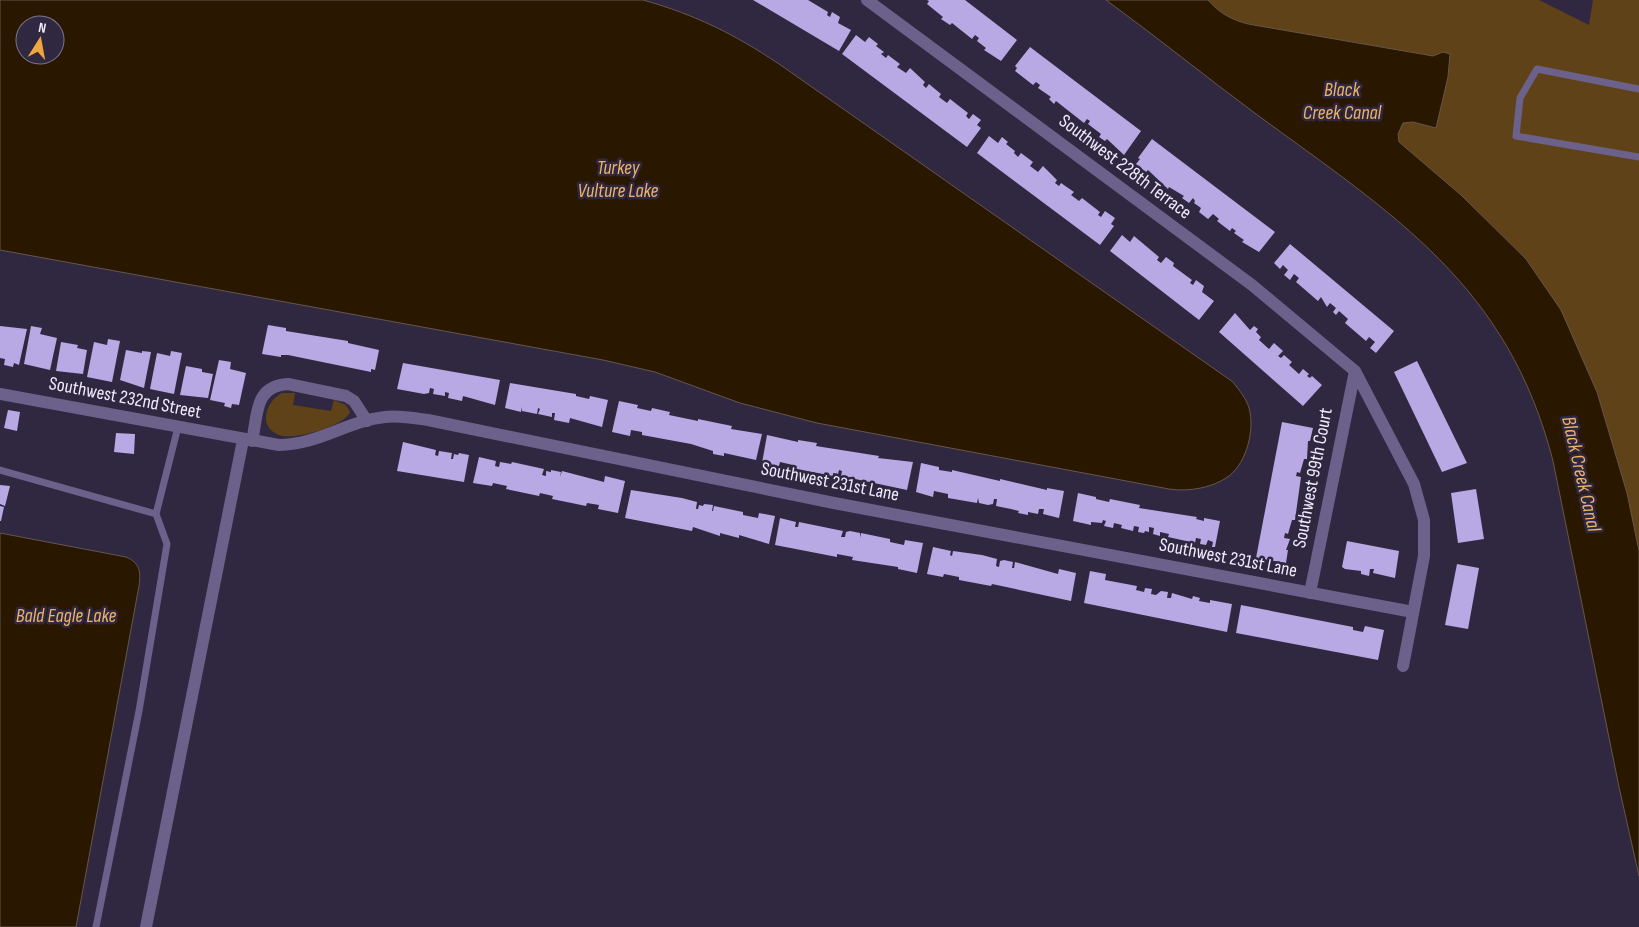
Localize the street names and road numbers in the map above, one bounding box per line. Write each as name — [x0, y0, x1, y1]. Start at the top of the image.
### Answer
street label: Southwest 228th Terrace — [1054, 110, 1196, 224]
street label: Southwest 232nd Street — [47, 372, 203, 424]
street label: Southwest 99th Court — [1288, 406, 1338, 550]
street label: Southwest 231st Lane — [759, 457, 901, 507]
street label: Southwest 231st Lane — [1157, 533, 1299, 583]

